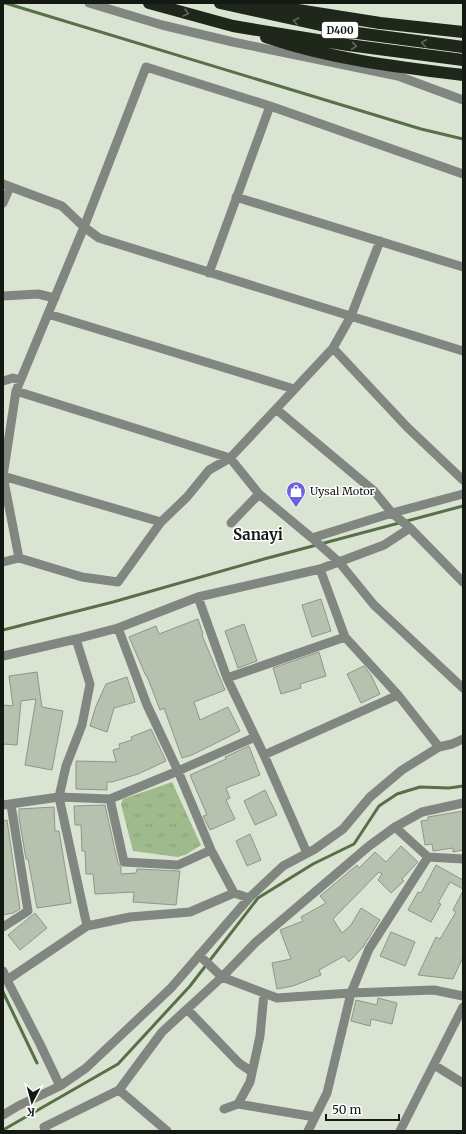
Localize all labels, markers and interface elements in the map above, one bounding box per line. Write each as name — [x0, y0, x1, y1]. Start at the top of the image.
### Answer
one-way arrow — [183, 8, 190, 17]
one-way arrow — [293, 17, 299, 25]
road number: D400 — [322, 22, 358, 38]
one-way arrow — [421, 38, 427, 47]
one-way arrow — [351, 41, 357, 50]
shop icon: Uysal Motor — [285, 480, 307, 508]
place label: Uysal Motor — [310, 484, 375, 498]
district label: Sanayi — [233, 525, 283, 544]
north arrow — [12, 1082, 52, 1122]
scale bar — [326, 1096, 399, 1122]
text: 50 m — [332, 1102, 361, 1117]
text: K — [25, 1104, 36, 1119]

